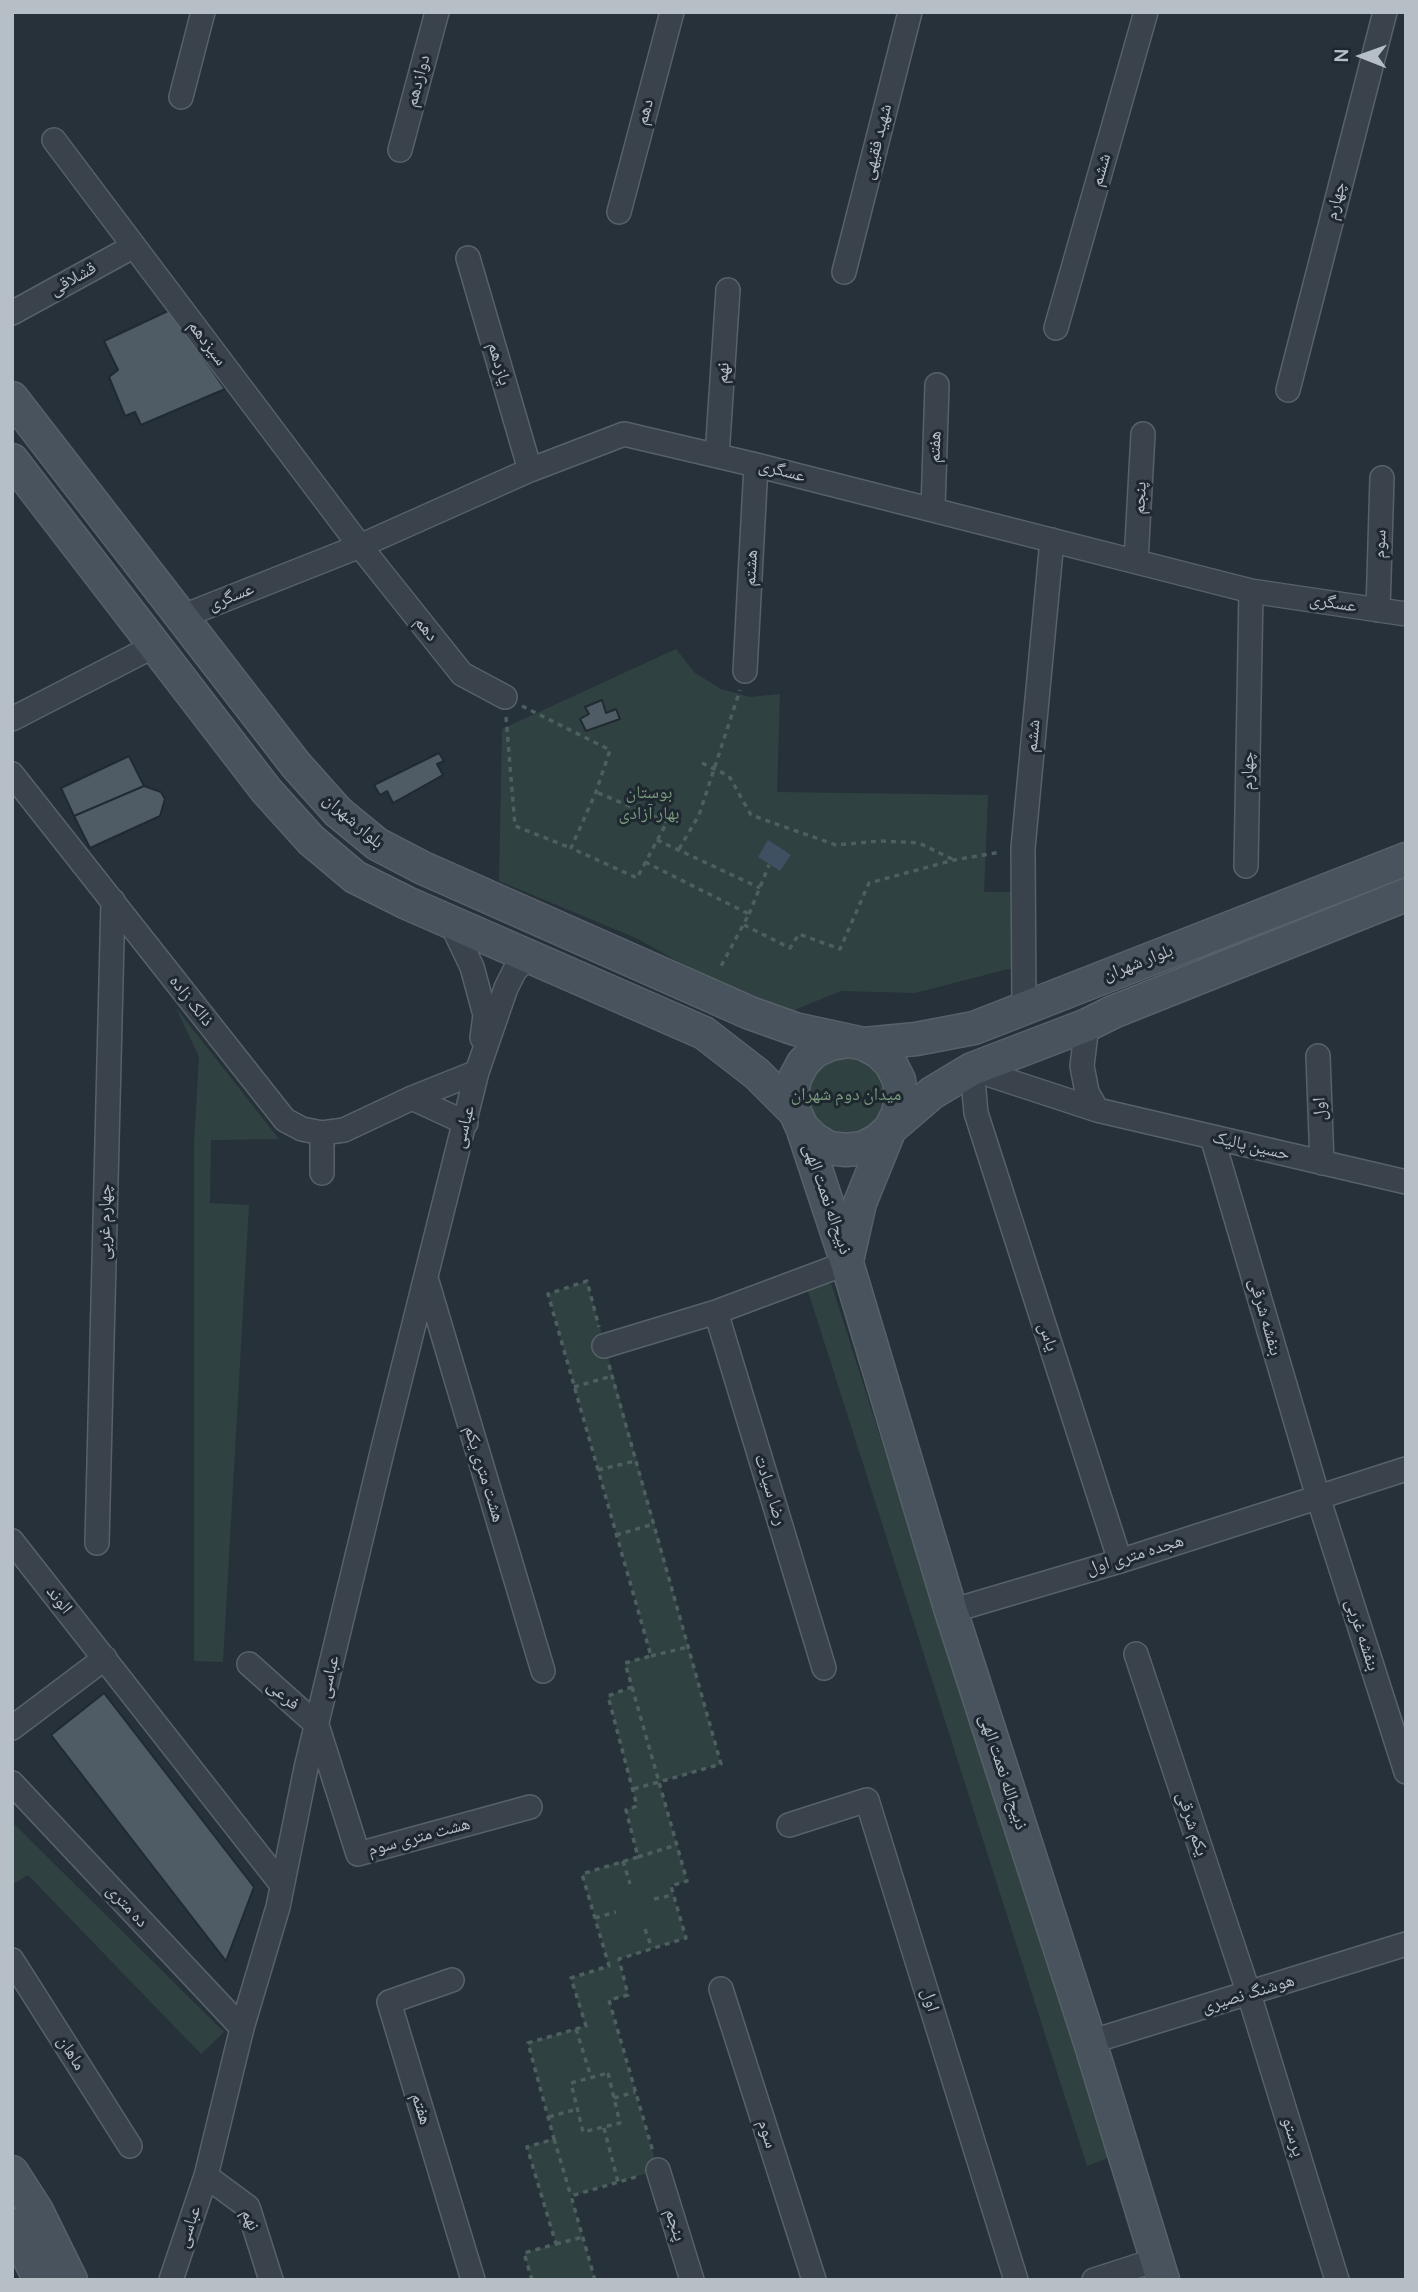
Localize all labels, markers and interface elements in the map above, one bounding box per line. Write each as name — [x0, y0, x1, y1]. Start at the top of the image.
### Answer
north arrow — [1327, 21, 1397, 91]
text: N — [1328, 49, 1354, 63]
street label: دوازدهم — [401, 53, 435, 109]
street label: دهم — [631, 97, 659, 127]
street label: شهید فقیهی — [857, 102, 897, 182]
street label: ششم — [1086, 151, 1116, 189]
street label: چهارم — [1321, 180, 1351, 222]
street label: قشلاقی — [46, 257, 100, 301]
street label: سیزدهم — [183, 316, 231, 370]
street label: یازدهم — [483, 340, 515, 388]
street label: نهم — [711, 362, 735, 384]
street label: هفتم — [924, 431, 946, 463]
street label: عسگری — [756, 455, 808, 487]
street label: پنجم — [1128, 481, 1152, 515]
street label: سوم — [1369, 529, 1391, 559]
street label: هشتم — [739, 549, 763, 587]
street label: عسگری — [205, 578, 257, 616]
street label: عسگری — [1308, 589, 1358, 617]
street label: دهم — [409, 612, 443, 646]
street label: ششم — [1021, 718, 1045, 754]
street label: چهارم — [1237, 752, 1259, 790]
park label: بوستان بهار آزادی — [618, 782, 680, 824]
street label: بلوار شهران — [318, 789, 388, 853]
street label: بلوار شهران — [1100, 940, 1176, 986]
street label: ذالک زاده — [164, 971, 218, 1031]
park label: میدان دوم شهران — [791, 1084, 901, 1106]
street label: اول — [1309, 1097, 1331, 1121]
street label: عباسی — [448, 1103, 480, 1151]
street label: حسین پالیک — [1210, 1127, 1292, 1165]
street label: ذبیح‌اله نعمت الهی — [798, 1141, 856, 1257]
street label: چهارم غربی — [94, 1184, 116, 1260]
street label: بنفشه شرقی — [1244, 1276, 1286, 1358]
street label: یاس — [1033, 1320, 1063, 1354]
street label: هشت متری یکم — [459, 1423, 509, 1525]
street label: رضا سیادت — [749, 1452, 791, 1528]
street label: هجده متری اول — [1084, 1530, 1186, 1580]
street label: الوند — [41, 1582, 77, 1618]
street label: بنفشه غربی — [1340, 1596, 1384, 1674]
street label: عباسی — [314, 1654, 344, 1700]
street label: فرعی — [262, 1675, 304, 1715]
street label: ذبیح‌الله نعمت الهی — [974, 1711, 1032, 1833]
street label: یکم شرقی — [1171, 1789, 1213, 1859]
street label: هشت متری سوم — [365, 1813, 473, 1861]
street label: ده متری — [102, 1880, 152, 1932]
street label: هوشنگ نصیری — [1199, 1970, 1297, 2018]
street label: اول — [916, 1986, 944, 2014]
street label: ماهان — [52, 2032, 90, 2074]
street label: هفتم — [406, 2090, 436, 2128]
street label: پرستو — [1277, 2115, 1309, 2159]
street label: سوم — [752, 2117, 782, 2151]
street label: عباسی — [172, 2203, 206, 2251]
street label: نهم — [236, 2206, 264, 2234]
street label: پنجم — [660, 2206, 690, 2244]

